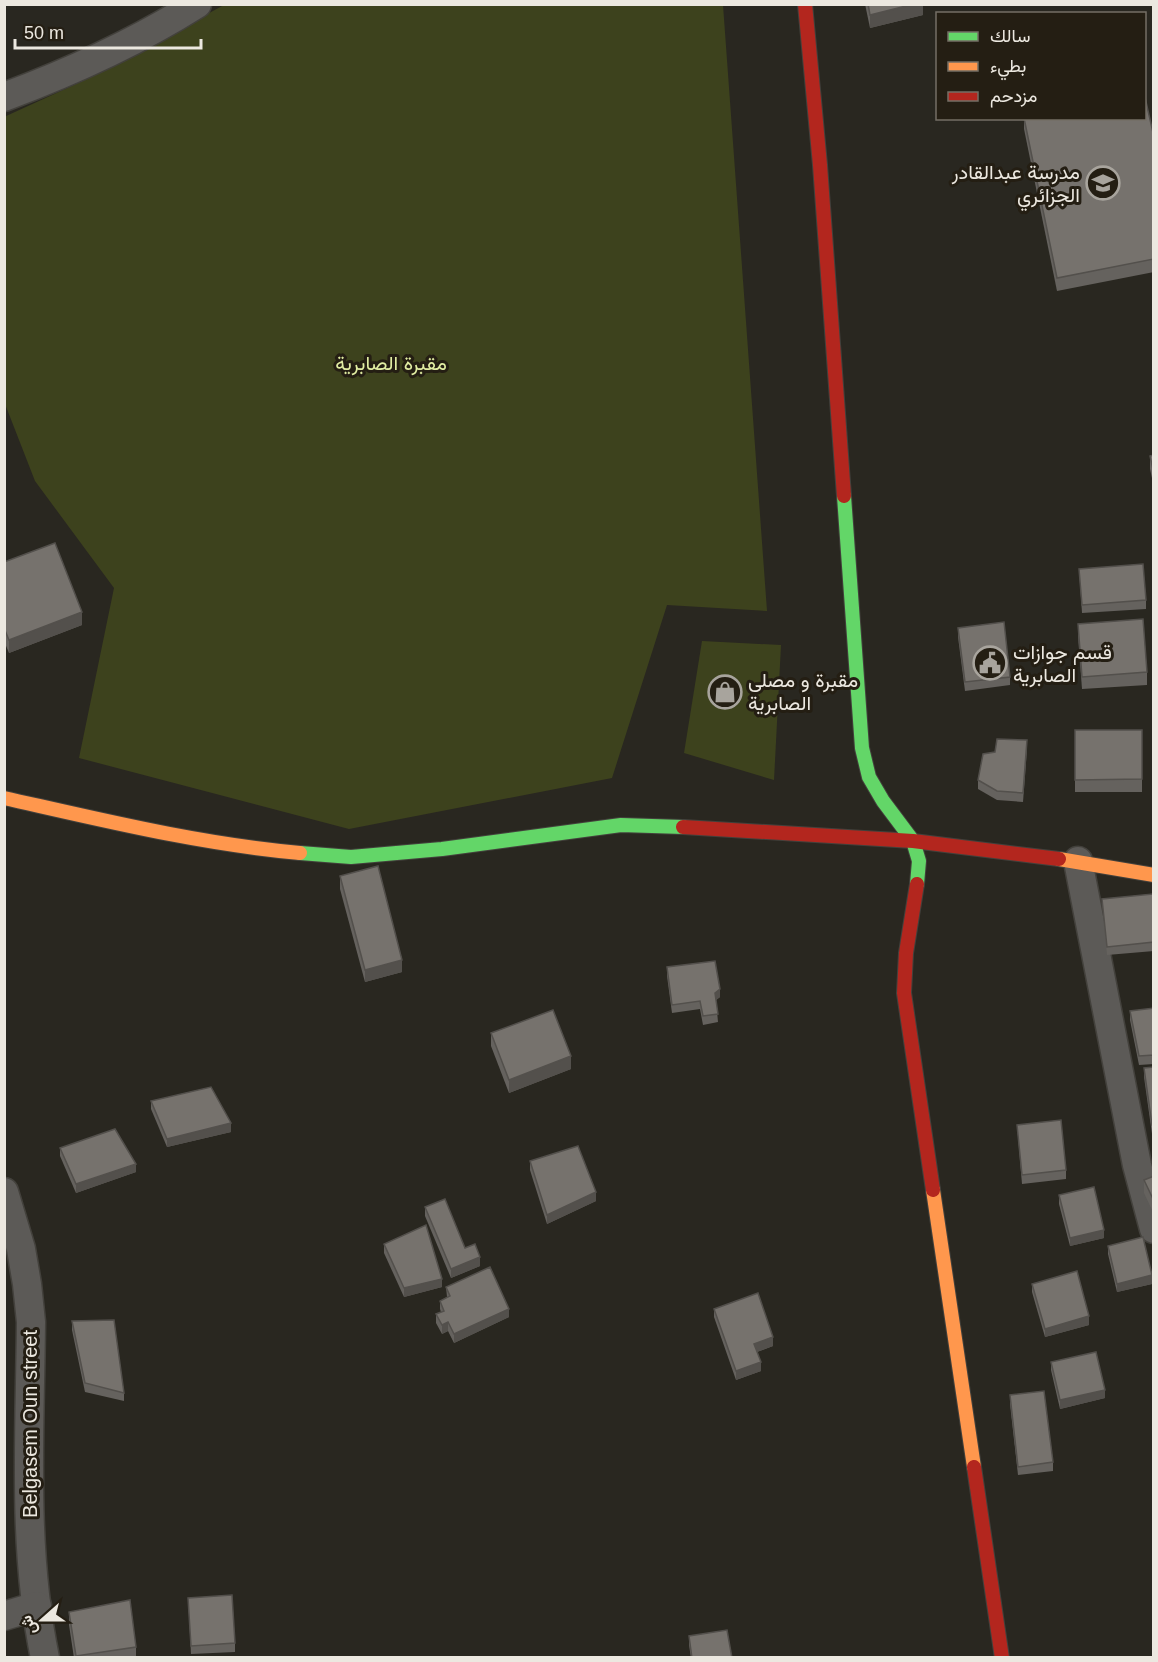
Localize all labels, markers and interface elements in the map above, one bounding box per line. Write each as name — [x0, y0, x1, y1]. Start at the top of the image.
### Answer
scale bar — [15, 12, 201, 50]
legend — [936, 12, 1146, 120]
text: 50 m — [24, 23, 64, 43]
text: سالك — [990, 26, 1030, 46]
text: بطيء — [990, 56, 1026, 81]
text: مزدحم — [990, 86, 1037, 108]
place label: مدرسة عبدالقادر الجزائري — [951, 161, 1080, 212]
school or university icon: مدرسة عبدالقادر الجزائري — [1085, 165, 1121, 201]
park label: مقبرة الصابرية — [335, 352, 447, 376]
place label: قسم جوازات الصابرية — [1013, 641, 1112, 688]
public building icon: قسم جوازات الصابرية — [972, 645, 1008, 681]
place label: مقبرة و مصلى الصابرية — [748, 669, 858, 716]
shop icon: مقبرة و مصلى الصابرية — [707, 674, 743, 710]
street label: Belgasem Oun street — [19, 1330, 41, 1518]
north arrow — [12, 1590, 72, 1650]
text: ش — [17, 1613, 41, 1637]

